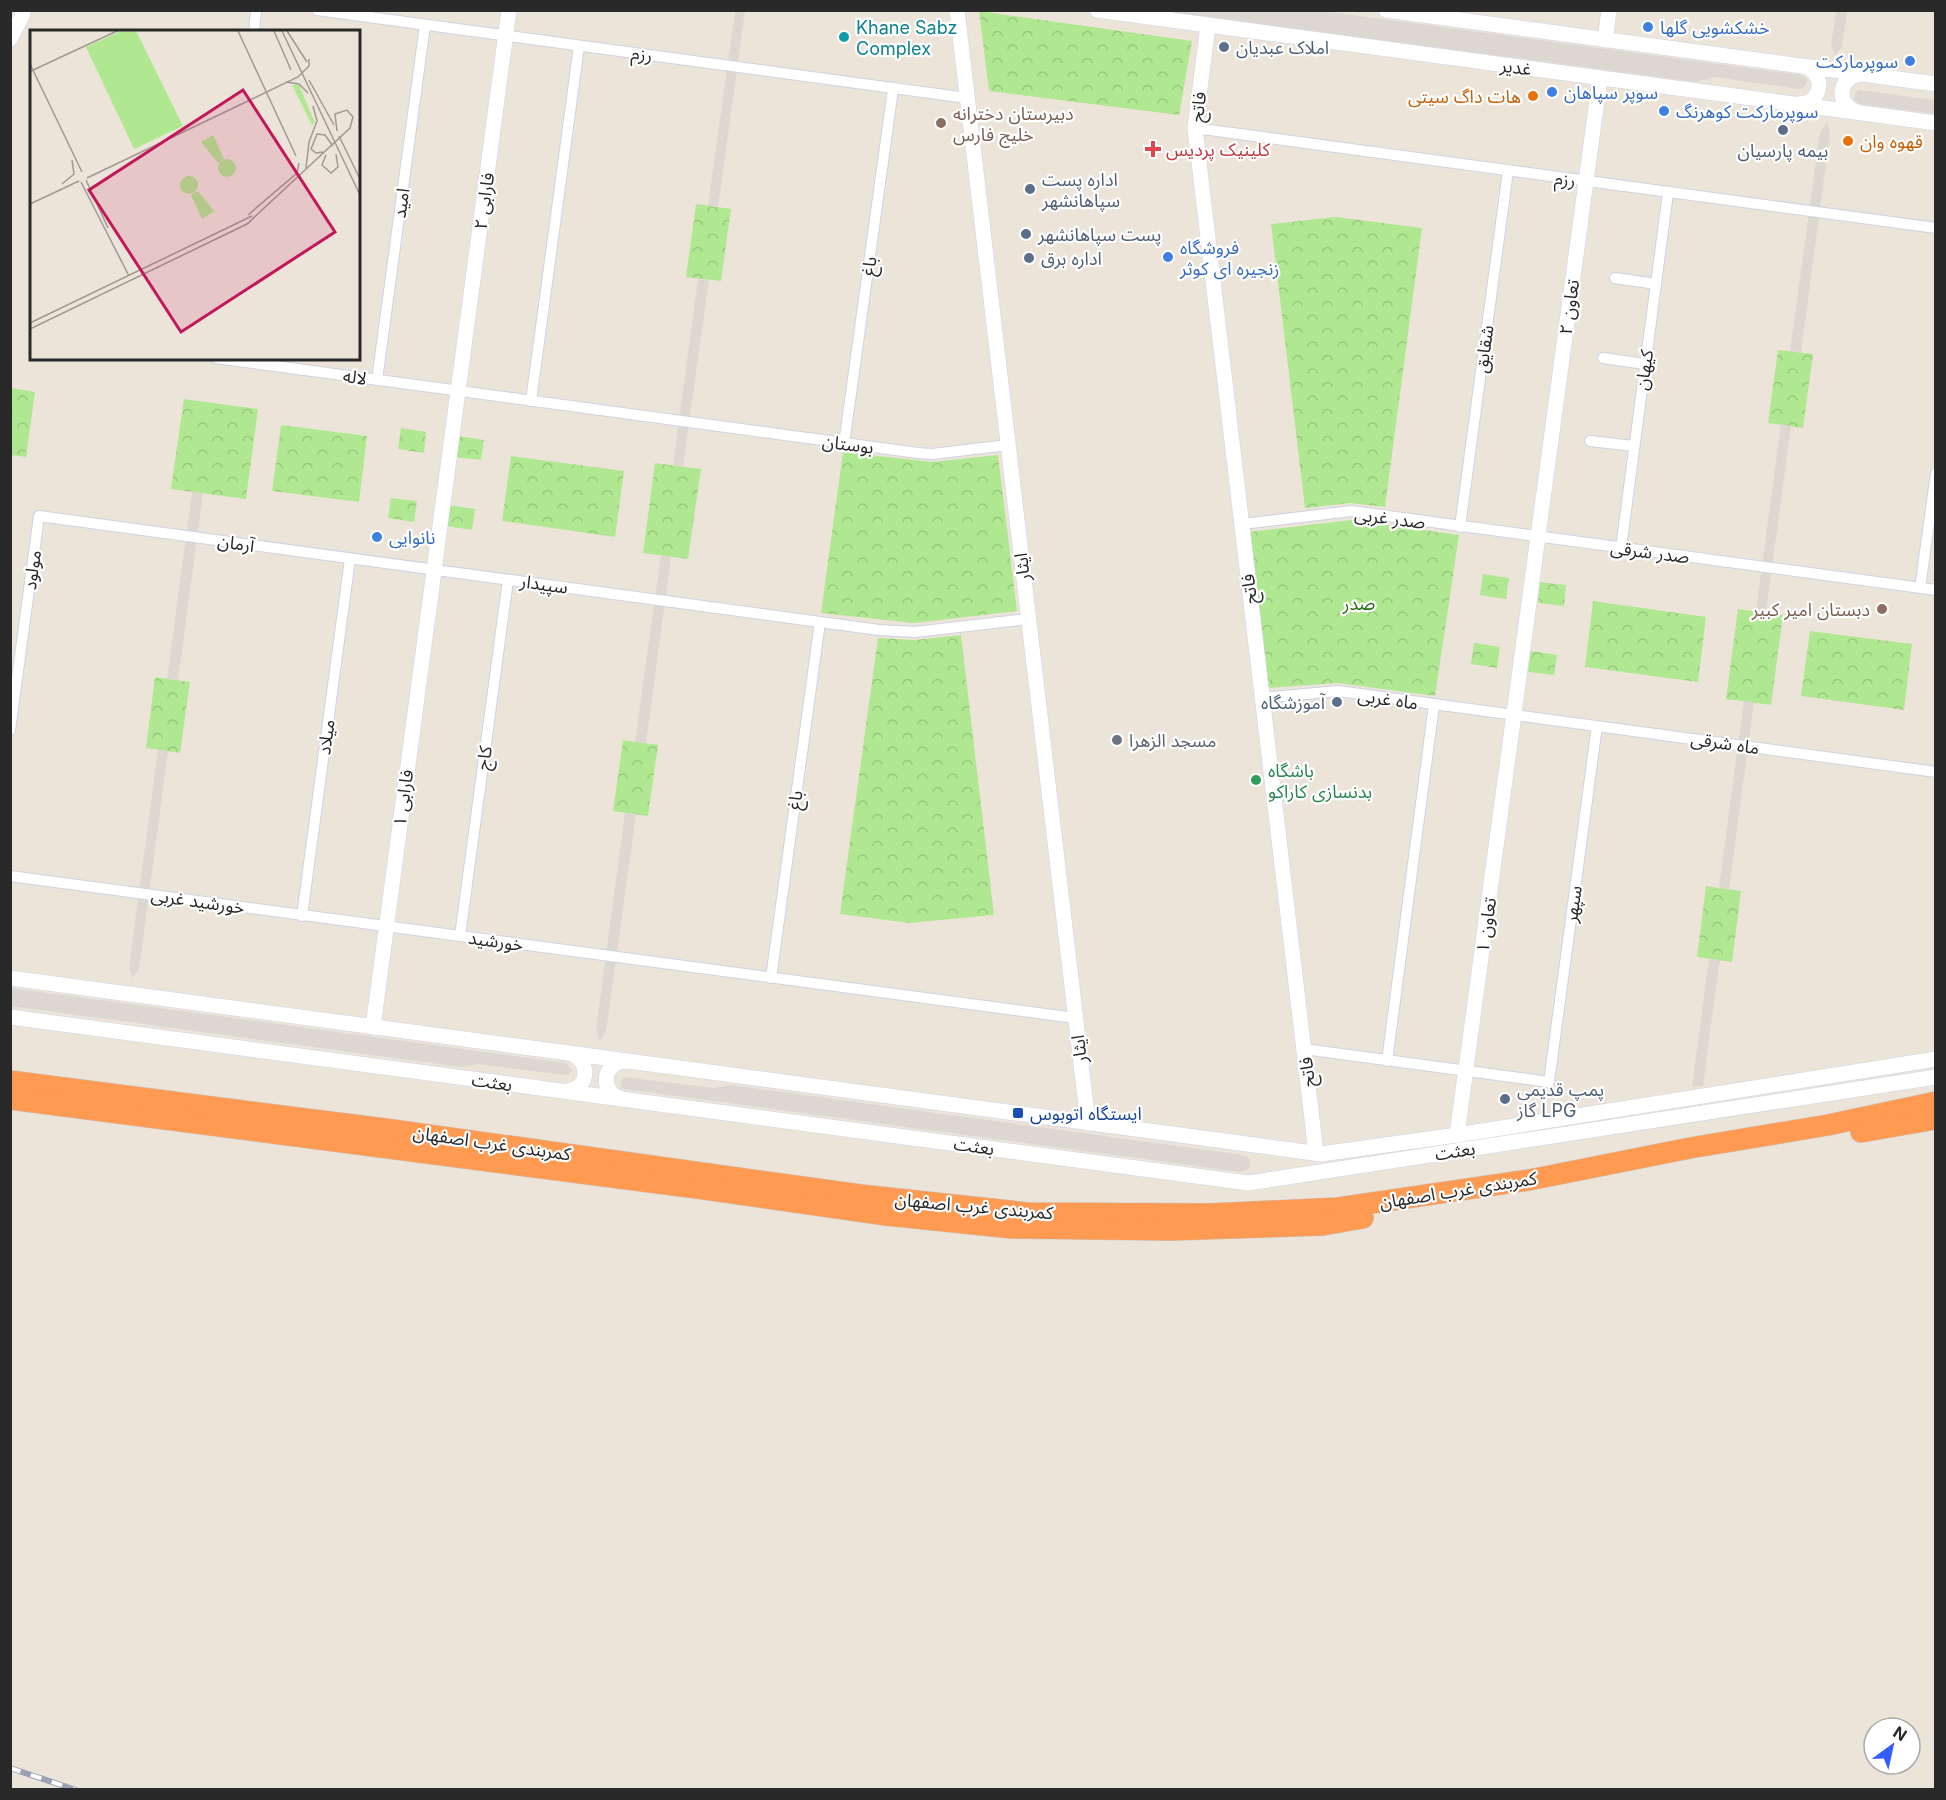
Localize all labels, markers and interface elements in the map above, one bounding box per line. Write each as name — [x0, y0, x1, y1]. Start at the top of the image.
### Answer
place label: Khane Sabz Complex — [856, 17, 957, 59]
place label: خشکشویی گلها — [1660, 17, 1770, 39]
marker: خشکشویی گلها — [1641, 20, 1655, 34]
inset map — [30, 30, 360, 360]
marker: Khane Sabz Complex — [837, 30, 851, 44]
place label: املاک عبدیان — [1236, 37, 1329, 59]
marker: املاک عبدیان — [1217, 40, 1231, 54]
street label: رزم — [629, 42, 654, 70]
place label: سوپرمارکت — [1816, 51, 1898, 73]
street label: غدیر — [1498, 54, 1533, 81]
marker: سوپرمارکت — [1903, 54, 1917, 68]
place label: سوپر سپاهان — [1564, 82, 1658, 104]
marker: سوپر سپاهان — [1545, 85, 1559, 99]
place label: هات داگ سیتی — [1408, 86, 1521, 108]
marker: هات داگ سیتی — [1526, 89, 1540, 103]
street label: فاتح — [1186, 91, 1213, 124]
place label: سوپرمارکت کوهرنگ — [1676, 101, 1818, 123]
place label: دبیرستان دخترانه خلیج فارس — [953, 103, 1074, 148]
marker: سوپرمارکت کوهرنگ — [1657, 104, 1671, 118]
marker: دبیرستان دخترانه خلیج فارس — [934, 116, 948, 130]
marker: بیمه پارسیان — [1776, 123, 1790, 137]
place label: قهوه وان — [1860, 131, 1923, 153]
marker: قهوه وان — [1841, 134, 1855, 148]
place label: کلینیک پردیس — [1166, 139, 1270, 161]
marker: کلینیک پردیس — [1144, 140, 1162, 158]
place label: بیمه پارسیان — [1738, 140, 1828, 162]
street label: رزم — [1553, 167, 1577, 195]
place label: اداره پست سپاهانشهر — [1041, 169, 1120, 212]
street label: فارابی ۲ — [470, 171, 499, 231]
marker: اداره پست سپاهانشهر — [1023, 182, 1037, 196]
street label: امید — [389, 187, 413, 219]
place label: پست سپاهانشهر — [1037, 224, 1161, 246]
marker: پست سپاهانشهر — [1019, 227, 1033, 241]
place label: فروشگاه زنجیره ای کوثر — [1179, 237, 1279, 280]
place label: اداره برق — [1041, 248, 1102, 270]
marker: فروشگاه زنجیره ای کوثر — [1161, 250, 1175, 264]
marker: اداره برق — [1022, 251, 1036, 265]
street label: باغ — [857, 255, 885, 278]
street label: تعاون ۲ — [1555, 278, 1584, 336]
street label: شقایق — [1470, 324, 1499, 374]
street label: کیهان — [1631, 348, 1658, 392]
street label: لاله — [342, 365, 368, 389]
street label: بوستان — [821, 430, 875, 459]
street label: صدر غربی — [1353, 503, 1427, 534]
place label: نانوایی — [389, 527, 435, 549]
street label: آرمان — [216, 530, 257, 557]
marker: نانوایی — [370, 530, 384, 544]
street label: صدر شرقی — [1609, 537, 1691, 568]
street label: مولود — [19, 549, 46, 591]
street label: ایثار — [1010, 552, 1035, 583]
street label: سپیدار — [518, 570, 569, 599]
street label: فاتح — [1237, 572, 1264, 605]
park label: صدر — [1342, 593, 1375, 615]
place label: دبستان امیر کبیر — [1751, 599, 1870, 621]
marker: دبستان امیر کبیر — [1875, 602, 1889, 616]
street label: ماه غربی — [1356, 684, 1420, 715]
place label: آموزشگاه — [1261, 692, 1326, 714]
marker: آموزشگاه — [1330, 695, 1344, 709]
street label: میلاد — [313, 718, 339, 756]
street label: ماه شرقی — [1689, 728, 1761, 759]
place label: مسجد الزهرا — [1129, 730, 1217, 752]
marker: مسجد الزهرا — [1110, 733, 1124, 747]
street label: کاج — [472, 744, 499, 772]
place label: باشگاه بدنسازی کاراکو — [1268, 760, 1372, 803]
street label: فارابی ۱ — [389, 768, 418, 828]
marker: باشگاه بدنسازی کاراکو — [1249, 773, 1263, 787]
street label: باغ — [783, 789, 811, 812]
street label: خورشید غربی — [150, 884, 246, 919]
street label: سپهر — [1560, 884, 1587, 925]
street label: تعاون ۱ — [1472, 896, 1501, 954]
street label: خورشید — [467, 927, 525, 956]
street label: ایثار — [1067, 1034, 1092, 1065]
street label: فاتح — [1295, 1055, 1322, 1088]
street label: بعثت — [470, 1069, 514, 1095]
place label: پمپ قدیمی گاز LPG — [1516, 1079, 1604, 1122]
marker: پمپ قدیمی گاز LPG — [1498, 1092, 1512, 1106]
place label: ایستگاه اتوبوس — [1030, 1103, 1142, 1125]
marker: ایستگاه اتوبوس — [1011, 1106, 1025, 1120]
street label: کمربندی غرب اصفهان — [412, 1122, 573, 1166]
street label: بعثت — [952, 1133, 996, 1159]
street label: بعثت — [1433, 1137, 1477, 1165]
street label: کمربندی غرب اصفهان — [1378, 1167, 1539, 1214]
street label: کمربندی غرب اصفهان — [894, 1189, 1055, 1224]
north arrow — [1862, 1716, 1922, 1776]
text: N — [1890, 1722, 1911, 1745]

